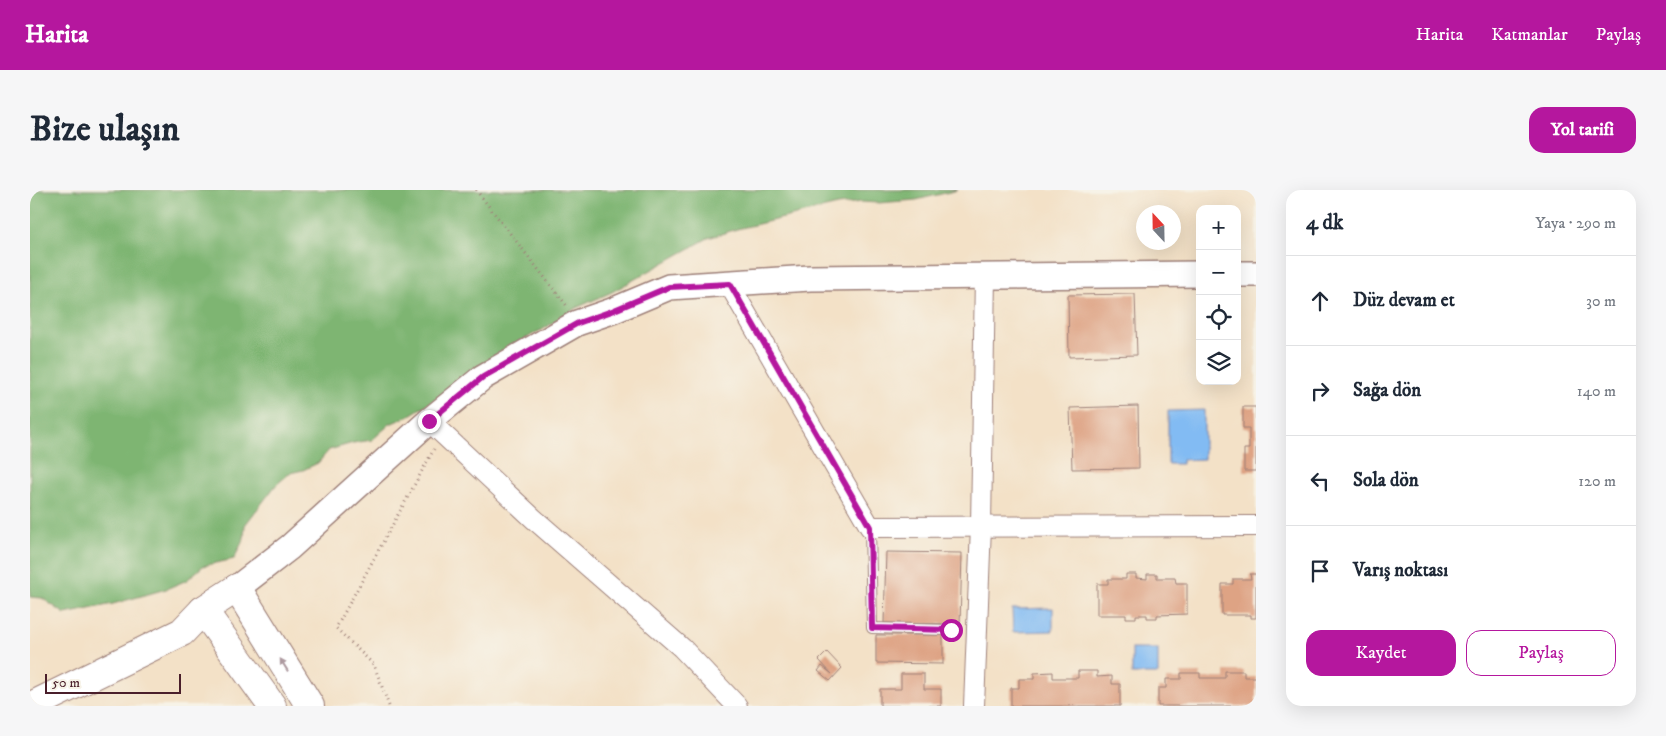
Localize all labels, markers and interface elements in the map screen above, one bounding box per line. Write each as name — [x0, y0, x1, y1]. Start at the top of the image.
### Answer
text: Harita — [25, 20, 88, 50]
text: Harita — [1416, 24, 1463, 46]
text: Katmanlar — [1491, 24, 1568, 46]
text: Paylaş — [1596, 24, 1641, 46]
button: Yol tarifi — [1529, 107, 1636, 153]
text: Bize ulaşın — [30, 108, 180, 152]
north arrow — [1136, 205, 1181, 250]
map controls — [1196, 205, 1241, 385]
button: + — [1196, 205, 1241, 250]
text: 4 dk — [1306, 210, 1343, 236]
text: Yaya · 290 m — [1535, 213, 1616, 233]
button: − — [1196, 250, 1241, 295]
icon: ahead — [1306, 287, 1334, 315]
text: Düz devam et — [1353, 289, 1455, 312]
text: 30 m — [1586, 291, 1616, 311]
button: locate — [1196, 295, 1241, 340]
button: layers — [1196, 340, 1241, 385]
icon: right — [1306, 377, 1334, 405]
text: Sağa dön — [1353, 379, 1421, 402]
text: 140 m — [1577, 381, 1616, 401]
route end — [418, 410, 441, 433]
icon: left — [1306, 467, 1334, 495]
text: Sola dön — [1353, 469, 1419, 492]
text: 120 m — [1578, 471, 1616, 491]
icon: arrive — [1306, 557, 1334, 585]
text: Varış noktası — [1353, 559, 1448, 582]
route start — [940, 619, 963, 642]
button: Kaydet — [1306, 630, 1456, 676]
button: Paylaş — [1466, 630, 1616, 676]
one-way arrow — [280, 658, 289, 671]
scale bar — [45, 671, 181, 694]
text: 50 m — [52, 674, 80, 692]

